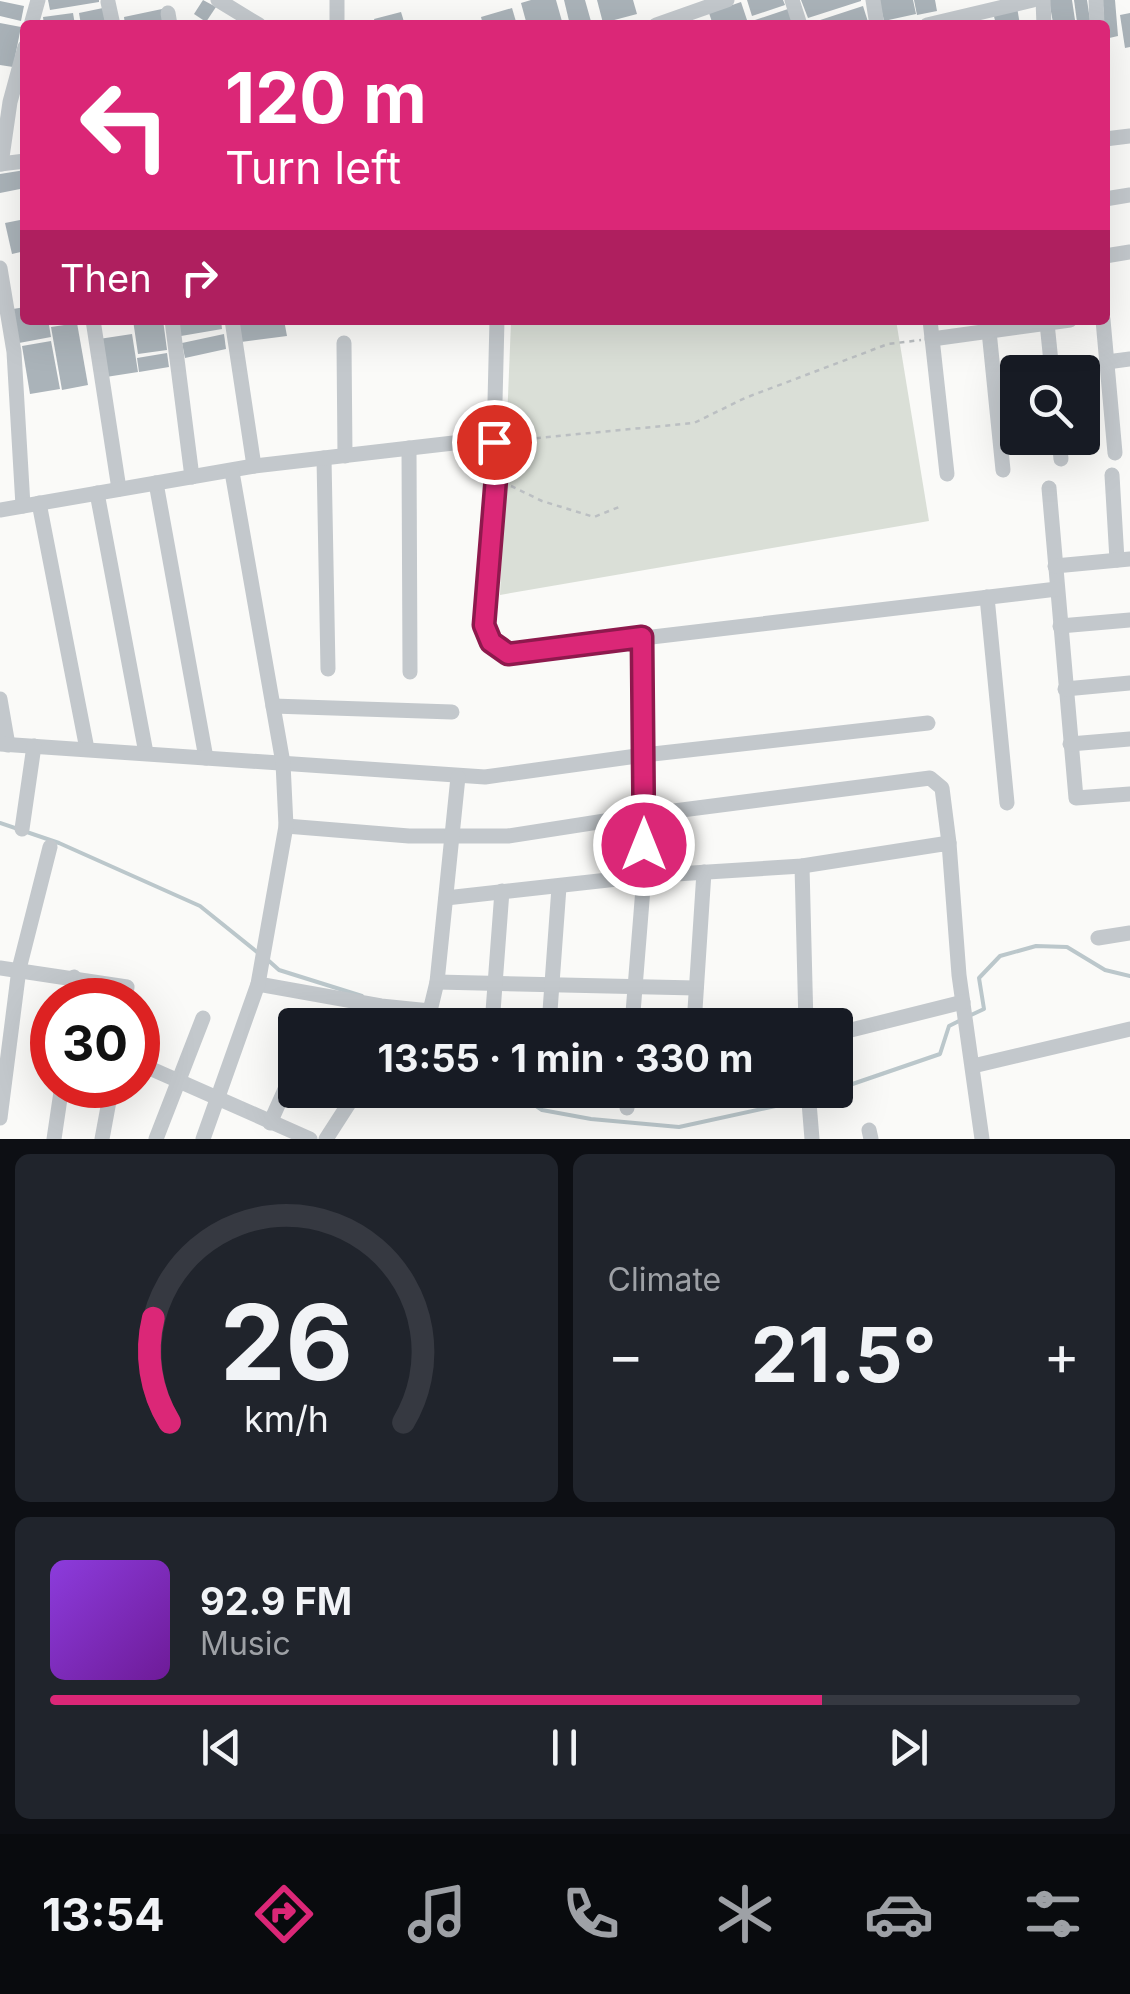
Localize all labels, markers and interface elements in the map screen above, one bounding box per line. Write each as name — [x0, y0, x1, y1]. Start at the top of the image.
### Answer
text: 120 m — [225, 55, 427, 140]
icon: left — [60, 60, 190, 190]
text: Turn left — [225, 140, 401, 195]
icon: right — [172, 250, 227, 305]
text: Then — [60, 255, 152, 301]
map controls — [1000, 355, 1100, 455]
button: search — [1000, 355, 1100, 455]
pin — [452, 400, 537, 485]
icon: arrive — [467, 415, 522, 470]
position arrow — [592, 793, 696, 897]
speed limit sign: 30 — [30, 978, 160, 1108]
text: 13:55 · 1 min · 330 m — [378, 1035, 753, 1081]
text: Climate — [608, 1260, 721, 1299]
text: 26 — [220, 1279, 353, 1405]
text: 21.5° — [751, 1309, 937, 1400]
text: − — [608, 1322, 644, 1388]
text: + — [1044, 1322, 1080, 1388]
text: km/h — [244, 1397, 329, 1441]
text: 92.9 FM — [200, 1578, 352, 1624]
text: Music — [200, 1624, 291, 1663]
icon: previous — [194, 1720, 249, 1775]
icon: pause — [537, 1720, 592, 1775]
icon: next — [881, 1720, 936, 1775]
icon: directions — [249, 1879, 319, 1949]
icon: music — [402, 1879, 472, 1949]
icon: phone — [556, 1879, 626, 1949]
icon: climate — [710, 1879, 780, 1949]
icon: car — [864, 1879, 934, 1949]
icon: filters — [1018, 1879, 1088, 1949]
text: 13:54 — [42, 1887, 165, 1942]

